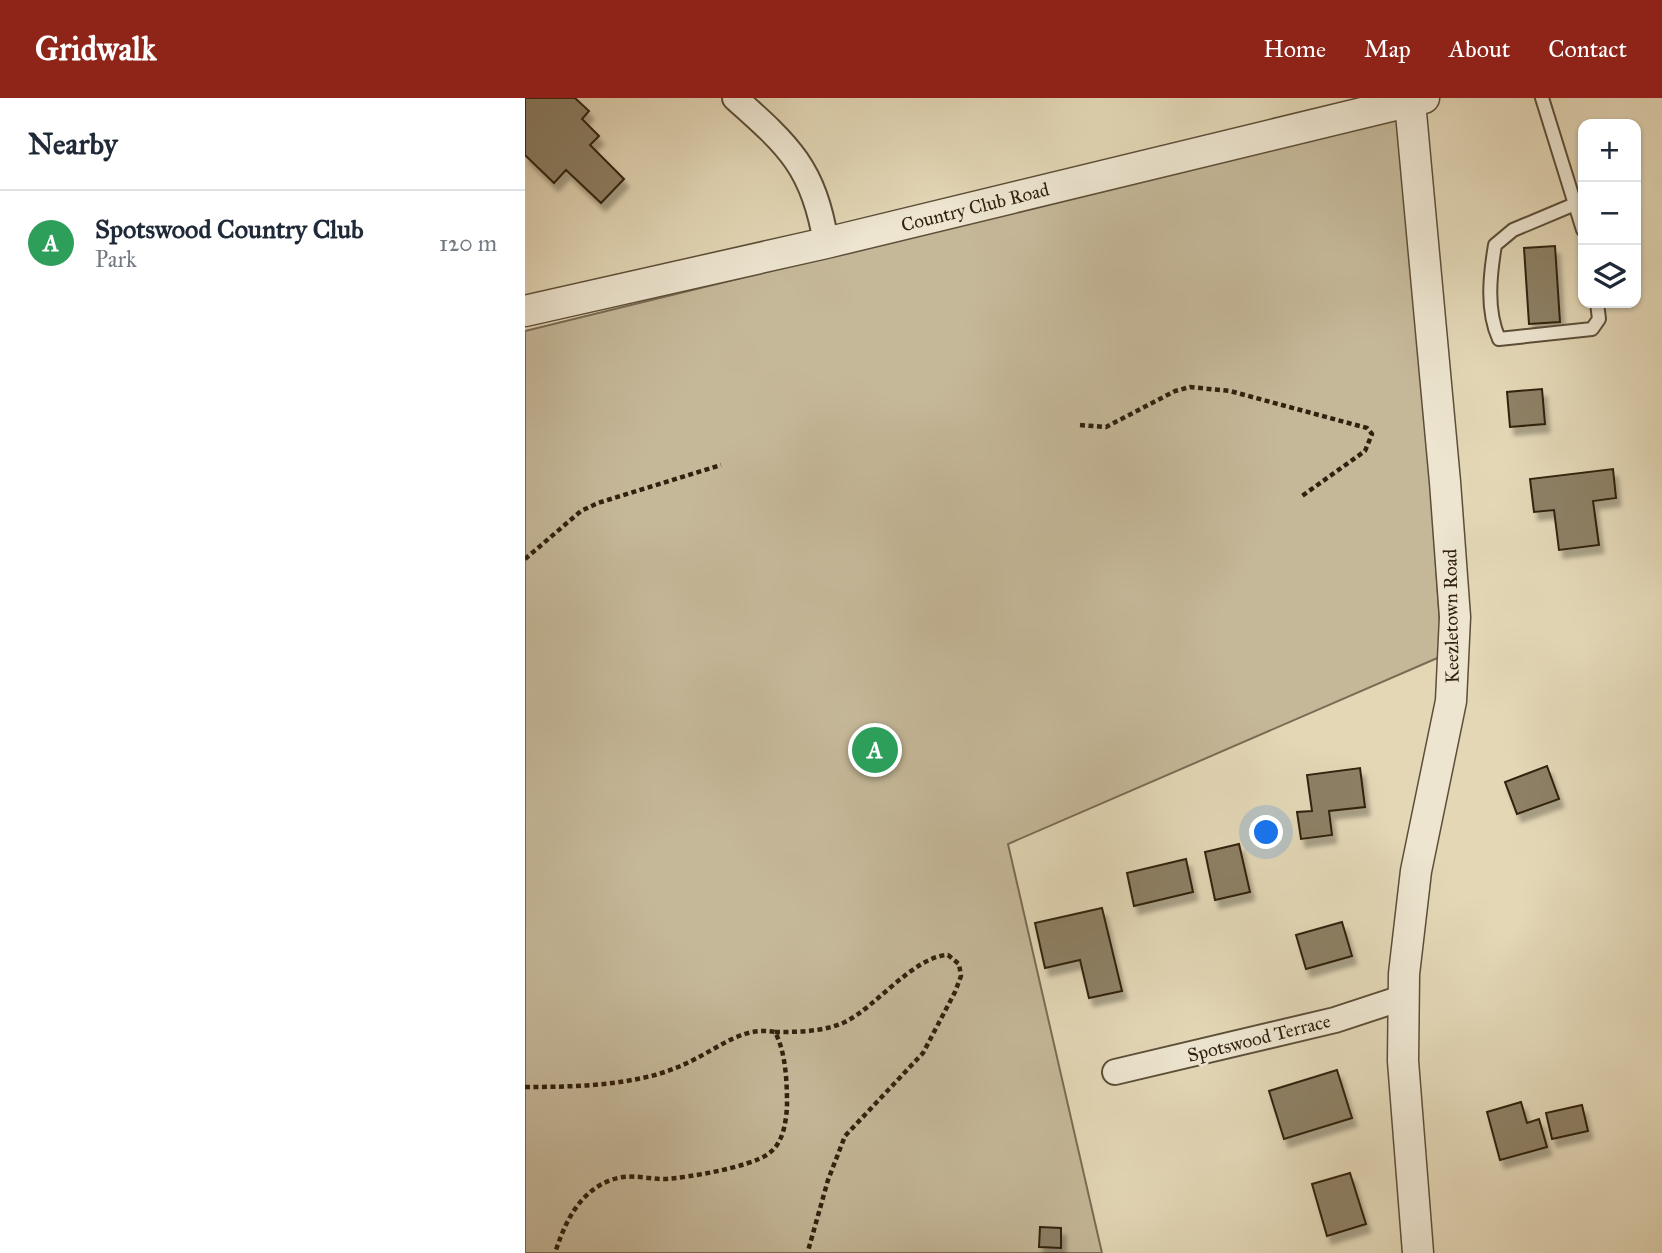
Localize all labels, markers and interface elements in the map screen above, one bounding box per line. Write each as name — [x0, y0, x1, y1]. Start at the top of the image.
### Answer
text: Gridwalk — [35, 29, 157, 69]
text: Home — [1263, 34, 1326, 64]
text: Map — [1364, 34, 1411, 64]
text: About — [1449, 34, 1510, 64]
text: Contact — [1548, 34, 1627, 64]
map controls — [1578, 119, 1641, 308]
button: + — [1578, 119, 1641, 182]
text: Nearby — [28, 126, 118, 162]
street label: Country Club Road — [899, 177, 1052, 237]
button: − — [1578, 182, 1641, 245]
text: Spotswood Country Club — [95, 213, 364, 245]
text: A — [43, 229, 59, 257]
text: 120 m — [439, 229, 497, 257]
text: Park — [95, 245, 137, 273]
button: layers — [1578, 245, 1641, 308]
street label: Keezletown Road — [1438, 548, 1464, 683]
pin: A — [852, 724, 898, 776]
your location — [1249, 815, 1283, 849]
street label: Spotswood Terrace — [1185, 1009, 1333, 1067]

